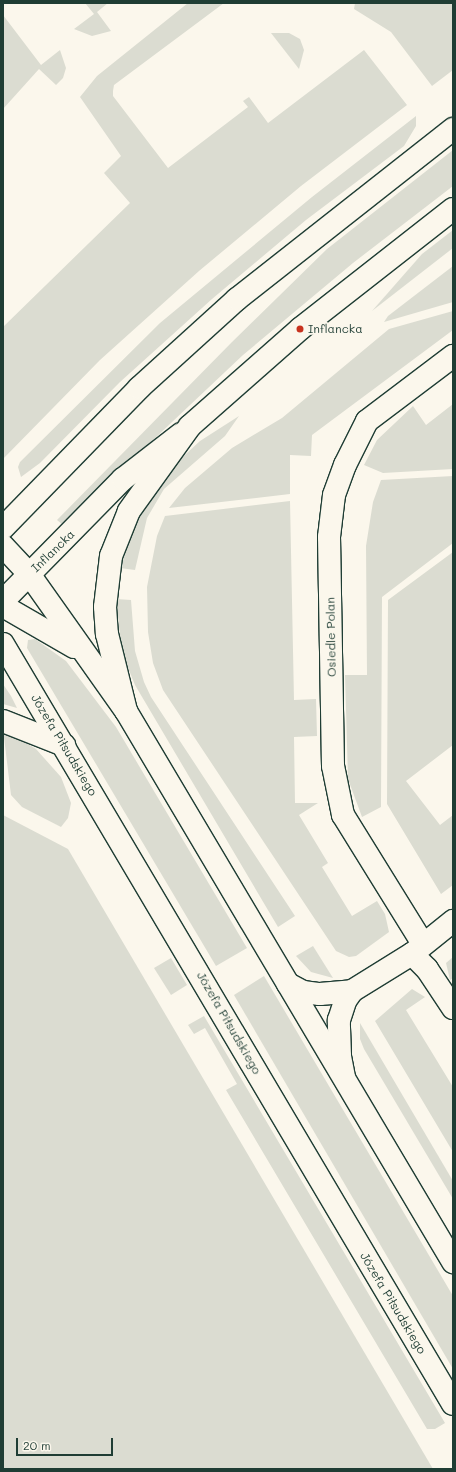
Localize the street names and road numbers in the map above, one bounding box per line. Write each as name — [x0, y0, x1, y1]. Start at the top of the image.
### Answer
street label: Inflancka — [28, 527, 78, 575]
street label: Osiedle Polan — [323, 597, 339, 677]
street label: Józefa Piłsudskiego — [28, 692, 100, 798]
street label: Józefa Piłsudskiego — [194, 969, 264, 1077]
street label: Józefa Piłsudskiego — [357, 1250, 429, 1356]

